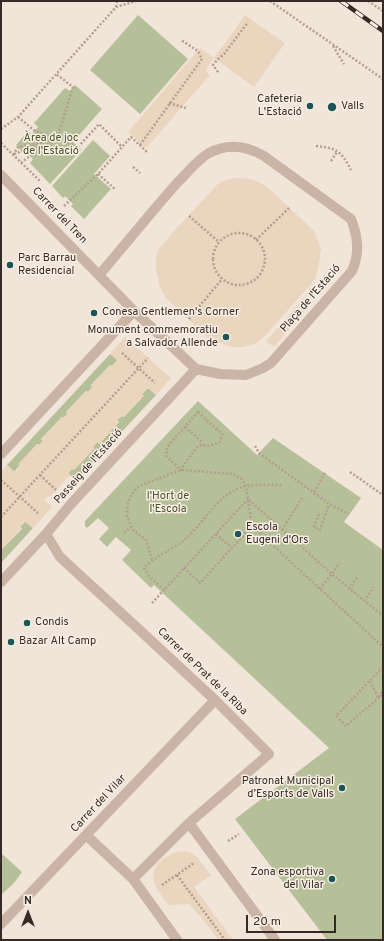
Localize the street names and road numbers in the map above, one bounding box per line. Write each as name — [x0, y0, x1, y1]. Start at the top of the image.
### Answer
street label: Carrer del Tren — [29, 185, 89, 247]
street label: Plaça de l'Estació — [278, 262, 344, 336]
street label: Passeig de l'Estació — [52, 427, 126, 507]
street label: Carrer de Prat de la Riba — [154, 625, 250, 719]
street label: Carrer del Vilar — [69, 772, 129, 836]

